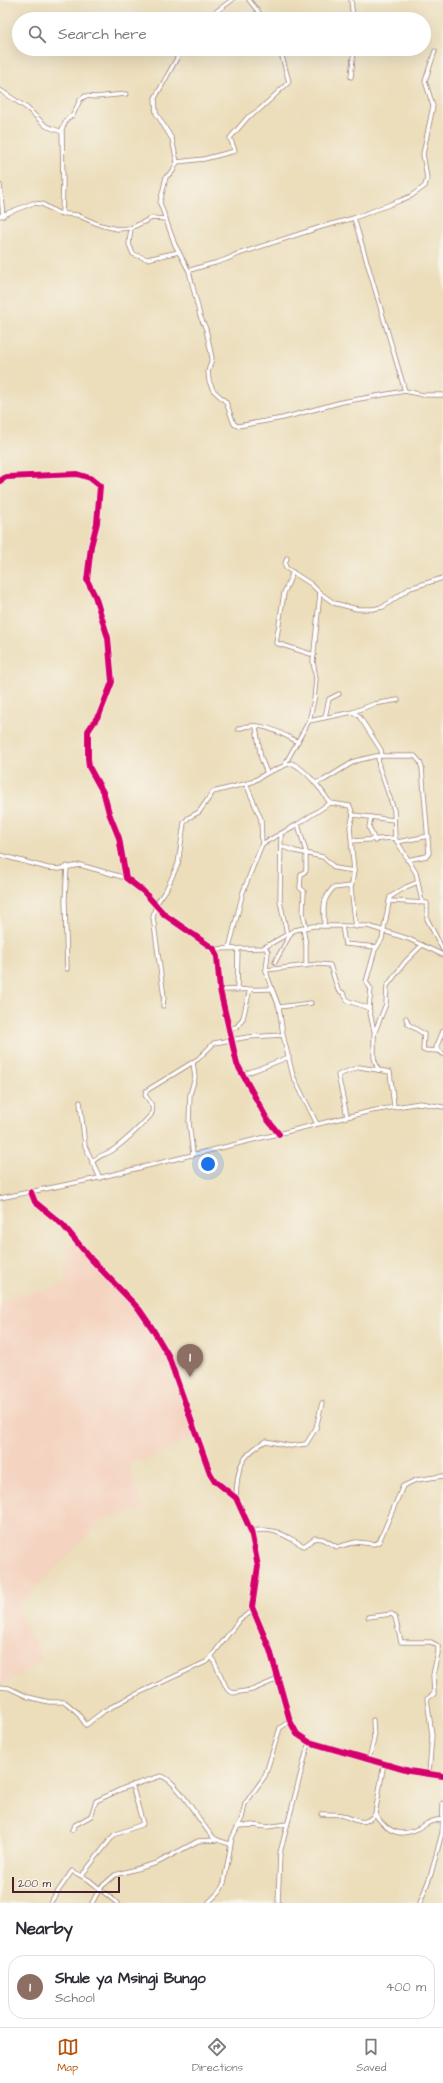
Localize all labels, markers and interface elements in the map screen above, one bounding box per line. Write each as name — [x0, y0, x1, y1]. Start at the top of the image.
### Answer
search box — [12, 12, 431, 56]
icon: search — [26, 23, 48, 45]
text: Search here — [58, 24, 147, 45]
your location — [198, 1154, 218, 1174]
pin: 1 — [177, 1344, 203, 1377]
scale bar — [12, 1875, 120, 1894]
text: 200 m — [18, 1876, 51, 1891]
text: Nearby — [16, 1917, 73, 1941]
text: Shule ya Msingi Bungo — [55, 1968, 206, 1989]
text: 1 — [29, 1978, 31, 1996]
text: 400 m — [385, 1978, 426, 1996]
text: School — [55, 1989, 95, 2007]
tab: Map — [57, 2036, 79, 2075]
tab: Directions — [192, 2036, 243, 2075]
tab: Saved — [356, 2036, 386, 2075]

